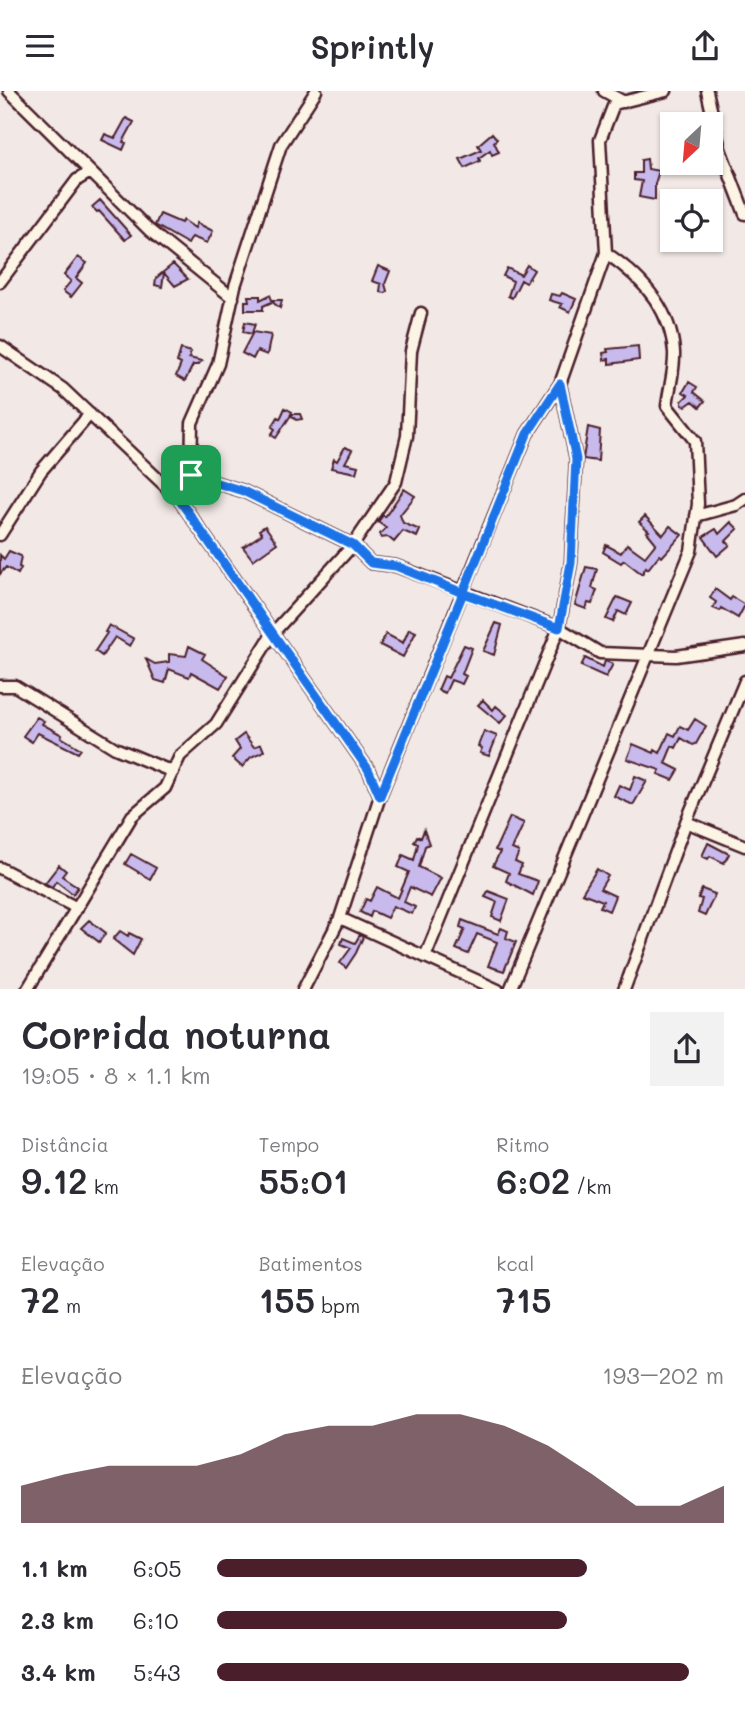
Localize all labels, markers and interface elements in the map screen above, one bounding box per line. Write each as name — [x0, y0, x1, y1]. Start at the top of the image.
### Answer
text: Sprintly — [310, 25, 435, 67]
icon: menu — [21, 27, 59, 65]
icon: share — [686, 27, 724, 65]
north arrow — [660, 112, 723, 175]
map controls — [660, 112, 723, 252]
button: locate — [660, 189, 723, 252]
pin — [161, 445, 221, 505]
icon: arrive — [172, 456, 210, 494]
text: Corrida noturna — [21, 1009, 331, 1059]
button: share — [650, 1012, 724, 1086]
text: 19:05 · 8 × 1.1 km — [21, 1060, 211, 1090]
text: Distância — [21, 1132, 109, 1157]
text: Tempo — [259, 1132, 319, 1157]
text: Ritmo — [496, 1132, 549, 1157]
text: 9.12 — [21, 1157, 88, 1203]
text: 55:01 — [259, 1157, 348, 1203]
text: 6:02 — [496, 1157, 570, 1203]
text: km — [88, 1174, 119, 1199]
text: /km — [570, 1174, 612, 1199]
text: Elevação — [21, 1251, 105, 1276]
text: Batimentos — [259, 1251, 363, 1276]
text: kcal — [496, 1251, 534, 1276]
text: 72 — [21, 1276, 60, 1322]
text: 155 — [259, 1276, 315, 1322]
text: 715 — [496, 1276, 552, 1322]
text: m — [60, 1293, 81, 1318]
text: bpm — [315, 1293, 360, 1318]
text: Elevação — [21, 1360, 122, 1390]
text: 193–202 m — [602, 1360, 724, 1390]
text: 1.1 km — [21, 1553, 87, 1583]
text: 6:05 — [133, 1553, 182, 1583]
text: 2.3 km — [21, 1605, 94, 1635]
text: 6:10 — [133, 1605, 179, 1635]
text: 3.4 km — [21, 1657, 95, 1687]
text: 5:43 — [133, 1657, 181, 1687]

